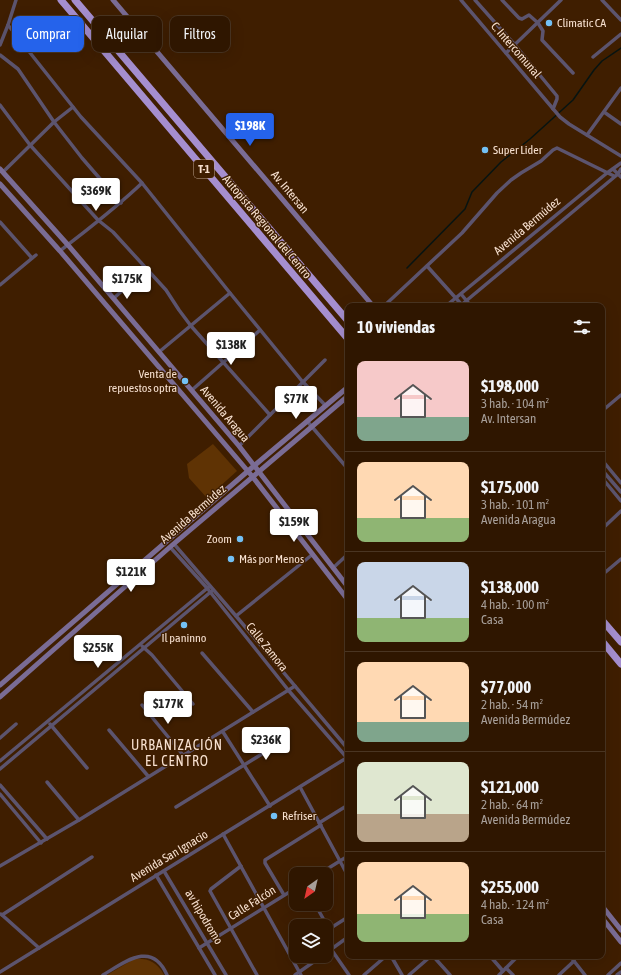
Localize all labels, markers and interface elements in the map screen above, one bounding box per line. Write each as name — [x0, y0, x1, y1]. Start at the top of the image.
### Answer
chip: Comprar — [12, 16, 84, 52]
chip: Alquilar — [92, 16, 162, 52]
chip: Filtros — [170, 16, 230, 52]
place label: Climatic CA — [557, 16, 606, 30]
marker: Climatic CA — [544, 18, 554, 28]
street label: C. Intercomunal — [488, 19, 545, 81]
pin: $198K — [222, 113, 278, 147]
text: $198K — [235, 118, 265, 133]
place label: Super Lider — [493, 143, 543, 157]
marker: Super Lider — [480, 145, 490, 155]
road number: T-1 — [194, 160, 214, 178]
street label: Av. Intersan — [268, 168, 312, 216]
street label: Autopista Regional del Centro — [220, 173, 315, 282]
pin: $369K — [68, 178, 124, 212]
text: $369K — [81, 183, 111, 198]
street label: Avenida Bermúdez — [491, 194, 564, 258]
pin: $175K — [99, 266, 155, 300]
text: $175K — [112, 271, 142, 286]
icon: filters — [571, 316, 593, 338]
text: 10 viviendas — [357, 317, 435, 337]
pin: $138K — [203, 332, 259, 366]
text: $138K — [216, 337, 246, 352]
place label: Venta de repuestos optra — [108, 367, 177, 395]
marker: Venta de repuestos optra — [180, 376, 190, 386]
text: $198,000 — [481, 376, 539, 396]
icon: home — [389, 377, 437, 425]
street label: Avenida Aragua — [197, 383, 253, 445]
pin: $77K — [272, 386, 320, 420]
text: $77K — [284, 391, 308, 406]
text: 3 hab. · 104 m² — [481, 396, 549, 411]
text: Av. Intersan — [481, 411, 536, 426]
text: $175,000 — [481, 477, 539, 497]
icon: home — [389, 478, 437, 526]
street label: Avenida Bermúdez — [157, 481, 229, 546]
text: 3 hab. · 101 m² — [481, 497, 549, 512]
pin: $159K — [266, 509, 322, 543]
text: Avenida Aragua — [481, 512, 556, 527]
text: $159K — [279, 514, 309, 529]
place label: Zoom — [207, 532, 232, 546]
marker: Zoom — [235, 534, 245, 544]
place label: Más por Menos — [239, 552, 304, 566]
marker: Más por Menos — [226, 554, 236, 564]
pin: $121K — [103, 559, 159, 593]
text: $121K — [116, 564, 146, 579]
text: $138,000 — [481, 577, 539, 597]
icon: home — [389, 578, 437, 626]
text: 4 hab. · 100 m² — [481, 597, 549, 612]
text: Casa — [481, 612, 504, 627]
marker: Il paninno — [179, 620, 189, 630]
street label: Calle Zamora — [243, 620, 291, 674]
place label: Il paninno — [161, 631, 207, 645]
pin: $255K — [70, 635, 126, 669]
text: $255K — [83, 640, 113, 655]
text: $77,000 — [481, 677, 531, 697]
icon: home — [389, 678, 437, 726]
pin: $177K — [140, 691, 196, 725]
text: $177K — [153, 696, 183, 711]
text: 2 hab. · 54 m² — [481, 697, 543, 712]
text: Avenida Bermúdez — [481, 712, 570, 727]
pin: $236K — [238, 727, 294, 761]
text: $236K — [251, 732, 281, 747]
district label: URBANIZACIÓN EL CENTRO — [131, 737, 223, 769]
text: $121,000 — [481, 777, 539, 797]
icon: home — [389, 778, 437, 826]
text: 2 hab. · 64 m² — [481, 797, 543, 812]
place label: Refriser — [282, 809, 317, 823]
marker: Refriser — [269, 811, 279, 821]
text: Avenida Bermúdez — [481, 812, 570, 827]
street label: Avenida San Ignacio — [128, 827, 211, 885]
north arrow — [289, 867, 333, 911]
map controls — [289, 867, 333, 963]
text: $255,000 — [481, 877, 539, 897]
icon: home — [389, 878, 437, 926]
street label: Calle Falcón — [226, 883, 278, 923]
street label: av hipodromo — [182, 887, 226, 947]
text: 4 hab. · 124 m² — [481, 897, 549, 912]
text: Casa — [481, 912, 504, 927]
button: layers — [289, 919, 333, 963]

